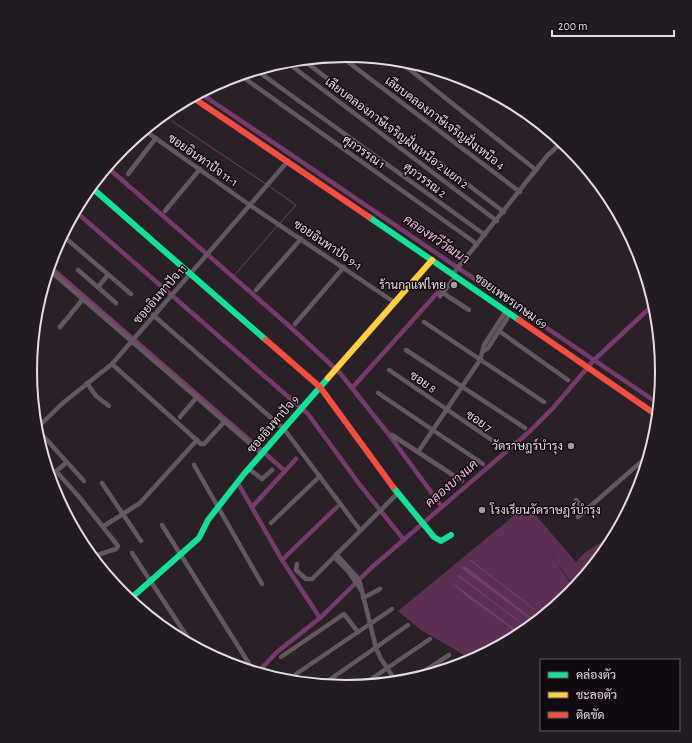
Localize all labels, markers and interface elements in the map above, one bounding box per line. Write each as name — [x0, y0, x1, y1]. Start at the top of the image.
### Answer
scale bar — [552, 12, 674, 38]
text: 200 m — [558, 20, 588, 32]
street label: เลียบคลองภาษีเจริญฝั่งเหนือ 4 — [382, 71, 510, 173]
street label: เลียบคลองภาษีเจริญฝั่งเหนือ 2 แยก 2 — [323, 72, 474, 192]
street label: ซอยอินทาปัจ 11-1 — [166, 131, 240, 189]
street label: ศุภวรรณ 1 — [339, 133, 387, 173]
street label: ศุภวรรณ 2 — [400, 161, 449, 202]
water label: คลองทวีวัฒนา — [401, 210, 473, 267]
street label: ซอยอินทาปัจ 9-1 — [292, 218, 364, 272]
street label: ซอยอินทาปัจ 11 — [131, 262, 189, 326]
street label: ซอยเพชรเกษม 69 — [472, 271, 550, 331]
place label: ร้านกาแฟไทย — [379, 277, 446, 291]
marker: ร้านกาแฟไทย — [449, 280, 459, 290]
street label: ซอย 8 — [408, 369, 439, 395]
street label: ซอยอินทาปัจ 9 — [245, 393, 301, 455]
street label: ซอย 7 — [464, 408, 494, 434]
place label: วัดราษฎร์บำรุง — [492, 438, 563, 455]
marker: วัดราษฎร์บำรุง — [566, 441, 576, 451]
water label: คลองบางแค — [423, 458, 481, 510]
place label: โรงเรียนวัดราษฎร์บำรุง — [489, 502, 601, 519]
marker: โรงเรียนวัดราษฎร์บำรุง — [477, 505, 487, 515]
legend — [540, 659, 680, 731]
text: คล่องตัว — [576, 668, 616, 681]
text: ชะลอตัว — [576, 688, 617, 701]
text: ติดขัด — [576, 708, 605, 721]

